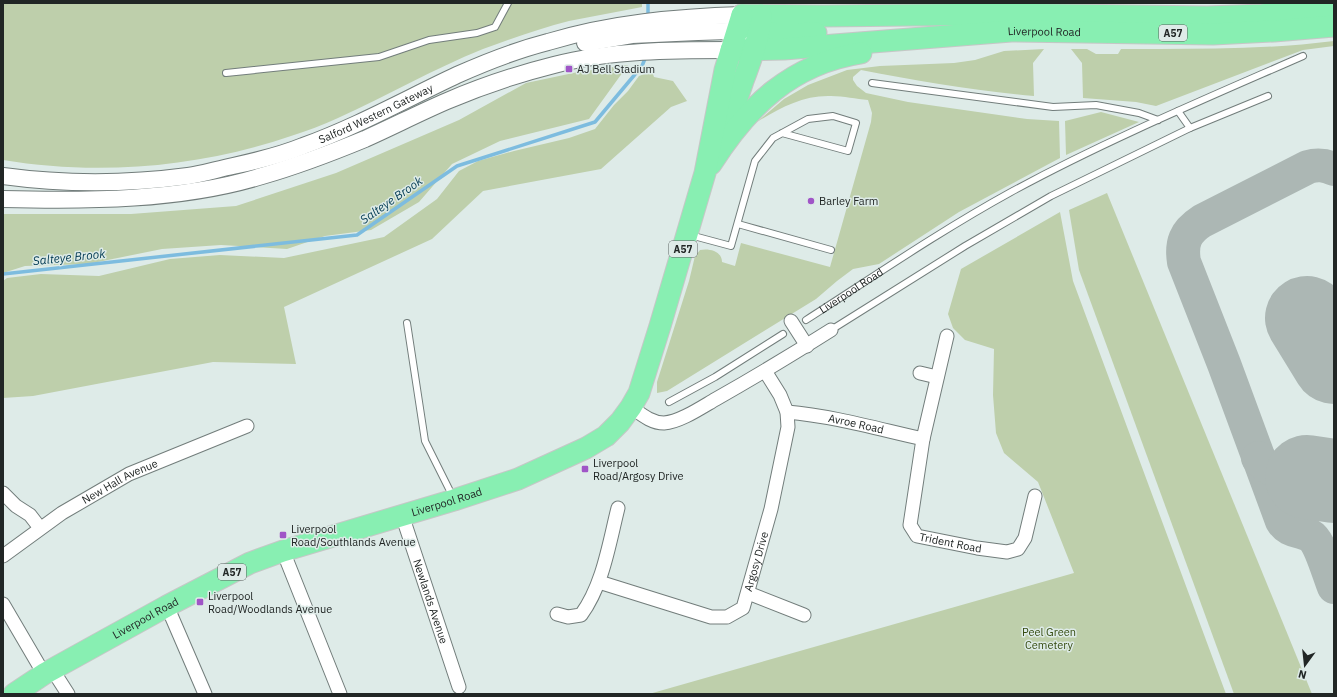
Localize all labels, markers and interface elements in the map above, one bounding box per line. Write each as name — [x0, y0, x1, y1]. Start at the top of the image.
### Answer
street label: Liverpool Road — [1007, 24, 1081, 39]
road number: A57 — [1159, 25, 1187, 41]
place label: AJ Bell Stadium — [577, 62, 655, 76]
marker: AJ Bell Stadium — [564, 64, 574, 74]
street label: Salford Western Gateway — [316, 81, 436, 146]
water label: Salteye Brook — [357, 173, 426, 227]
place label: Barley Farm — [819, 194, 878, 208]
marker: Barley Farm — [806, 196, 816, 206]
road number: A57 — [669, 241, 697, 257]
water label: Salteye Brook — [32, 246, 107, 268]
street label: Liverpool Road — [817, 265, 886, 317]
street label: Avroe Road — [827, 411, 885, 437]
street label: New Hall Avenue — [79, 456, 160, 507]
place label: Liverpool Road/Argosy Drive — [593, 456, 684, 483]
marker: Liverpool Road/Argosy Drive — [580, 464, 590, 474]
street label: Liverpool Road — [410, 484, 484, 519]
place label: Liverpool Road/Southlands Avenue — [291, 522, 415, 549]
marker: Liverpool Road/Southlands Avenue — [278, 530, 288, 540]
street label: Argosy Drive — [741, 530, 771, 593]
street label: Trident Road — [918, 530, 982, 556]
street label: Newlands Avenue — [410, 557, 451, 646]
road number: A57 — [218, 564, 246, 580]
place label: Liverpool Road/Woodlands Avenue — [208, 589, 332, 616]
street label: Liverpool Road — [110, 594, 181, 642]
marker: Liverpool Road/Woodlands Avenue — [195, 597, 205, 607]
park label: Peel Green Cemetery — [1022, 625, 1076, 652]
north arrow — [1285, 645, 1325, 685]
text: N — [1297, 667, 1308, 682]

